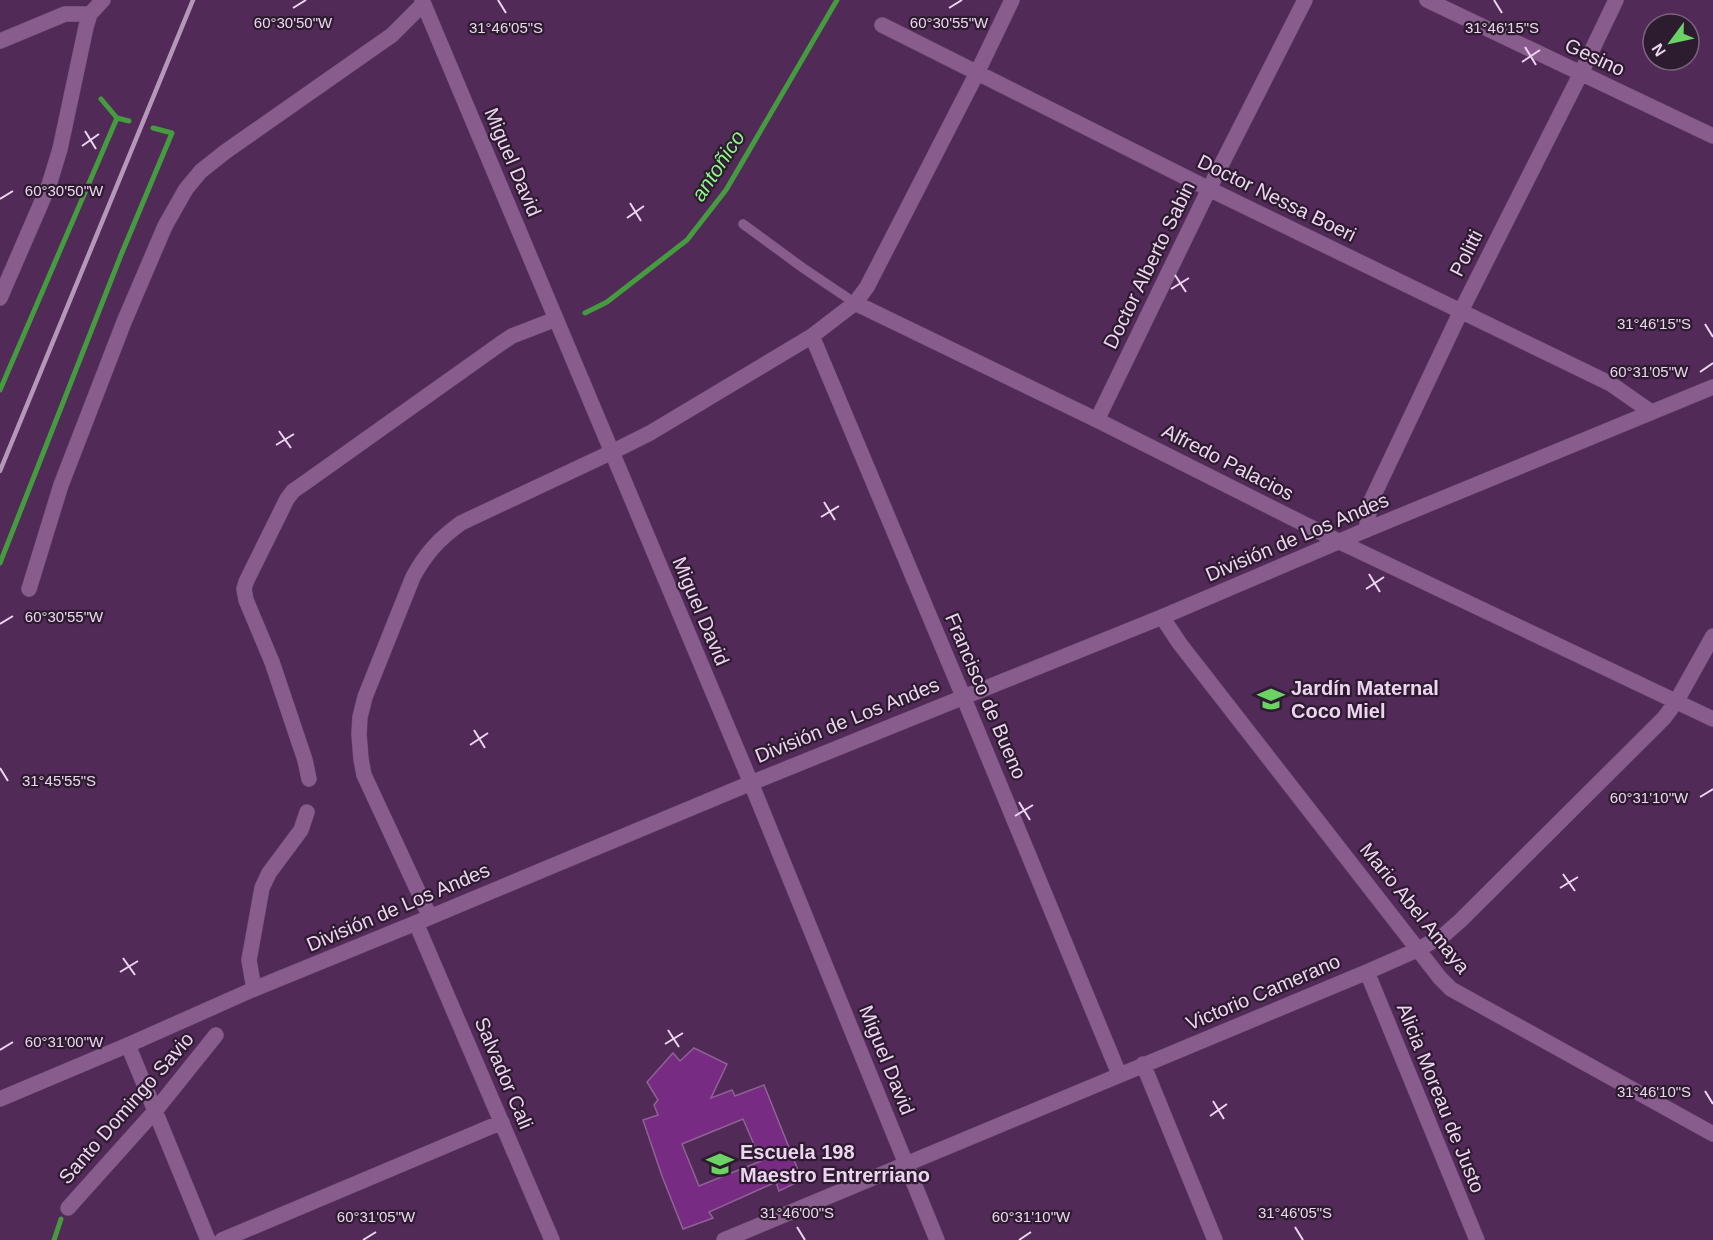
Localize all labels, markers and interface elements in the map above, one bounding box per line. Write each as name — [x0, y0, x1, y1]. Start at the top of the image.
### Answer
north arrow — [1641, 12, 1701, 72]
text: 60°30'50"W — [254, 14, 333, 31]
text: 60°30'55"W — [910, 14, 989, 31]
text: 31°46'05"S — [469, 19, 543, 36]
text: 31°46'15"S — [1465, 19, 1539, 36]
street label: Gesino — [1562, 34, 1628, 80]
text: N — [1649, 40, 1669, 59]
street label: Miguel David — [480, 104, 546, 220]
water label: antoñico — [686, 126, 749, 205]
street label: Doctor Nessa Boeri — [1194, 150, 1360, 246]
street label: Doctor Alberto Sabin — [1099, 178, 1199, 352]
text: 60°30'50"W — [25, 182, 104, 199]
street label: Politti — [1445, 226, 1487, 280]
text: 31°46'15"S — [1617, 315, 1691, 332]
text: 60°31'05"W — [1610, 363, 1689, 380]
street label: Alfredo Palacios — [1159, 419, 1297, 505]
street label: División de Los Andes — [1202, 488, 1392, 586]
street label: Miguel David — [668, 553, 734, 669]
text: 60°30'55"W — [25, 608, 104, 625]
street label: Francisco de Bueno — [941, 610, 1031, 782]
street label: División de Los Andes — [752, 673, 942, 767]
place label: Jardín Maternal Coco Miel — [1291, 677, 1439, 722]
school or university icon: Jardín Maternal Coco Miel — [1256, 684, 1286, 714]
text: 31°45'55"S — [22, 772, 96, 789]
text: 60°31'10"W — [1610, 789, 1689, 806]
street label: Mario Abel Amaya — [1356, 838, 1475, 978]
street label: División de Los Andes — [303, 858, 493, 956]
street label: Victorio Camerano — [1183, 950, 1343, 1034]
street label: Alicia Moreau de Justo — [1393, 1000, 1489, 1196]
street label: Miguel David — [855, 1002, 919, 1118]
street label: Salvador Cali — [471, 1014, 537, 1132]
street label: Santo Domingo Savio — [54, 1028, 198, 1188]
text: 60°31'00"W — [25, 1033, 104, 1050]
text: 31°46'10"S — [1617, 1083, 1691, 1100]
place label: Escuela 198 Maestro Entrerriano — [740, 1141, 930, 1186]
school or university icon: Escuela 198 Maestro Entrerriano — [705, 1149, 735, 1179]
text: 31°46'00"S — [760, 1204, 834, 1221]
text: 31°46'05"S — [1258, 1204, 1332, 1221]
text: 60°31'05"W — [337, 1208, 416, 1225]
text: 60°31'10"W — [992, 1208, 1071, 1225]

